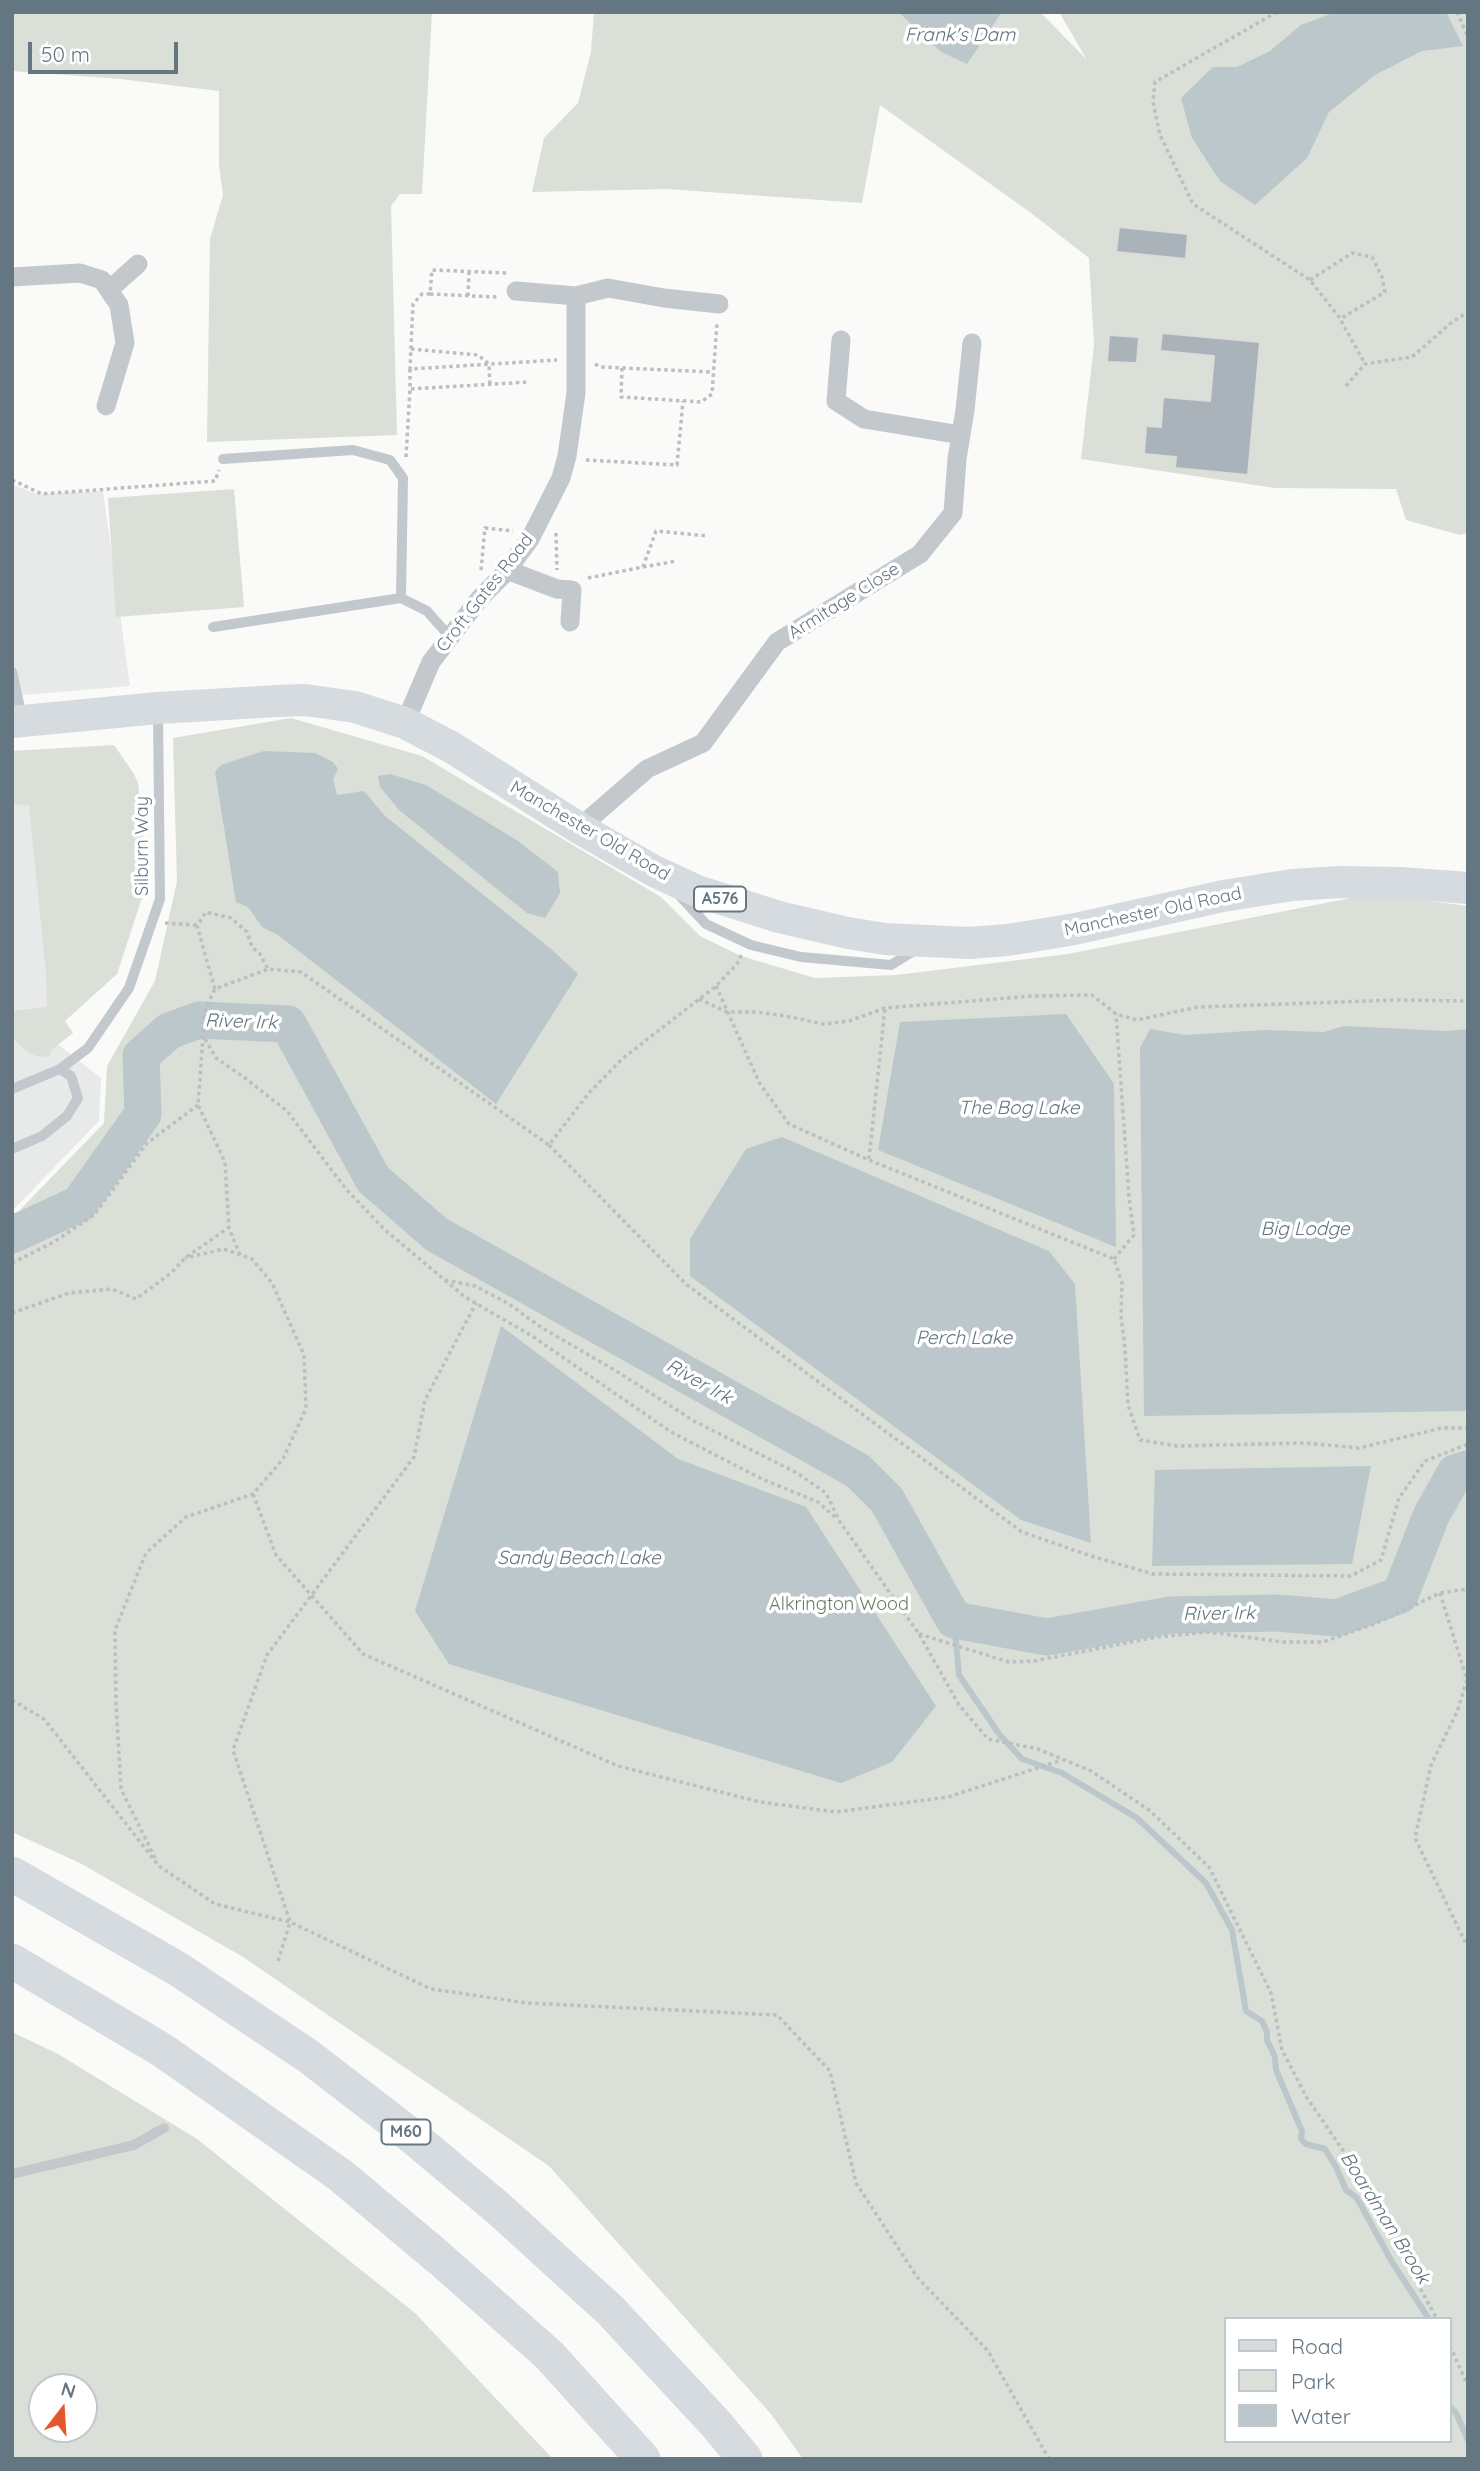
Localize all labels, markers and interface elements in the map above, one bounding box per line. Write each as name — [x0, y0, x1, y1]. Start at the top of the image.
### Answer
water label: Frank's Dam — [905, 24, 1015, 46]
scale bar — [32, 28, 182, 72]
text: 50 m — [41, 41, 90, 67]
street label: Croft Gates Road — [432, 529, 538, 657]
street label: Armitage Close — [784, 558, 904, 644]
street label: Manchester Old Road — [506, 776, 674, 886]
street label: Silburn Way — [132, 796, 154, 896]
street label: Manchester Old Road — [1062, 883, 1244, 941]
road number: A576 — [694, 886, 746, 911]
water label: River Irk — [205, 1009, 277, 1035]
water label: The Bog Lake — [958, 1097, 1080, 1119]
water label: Big Lodge — [1261, 1218, 1349, 1240]
water label: Perch Lake — [916, 1327, 1012, 1349]
water label: River Irk — [662, 1355, 736, 1409]
water label: Sandy Beach Lake — [497, 1547, 661, 1569]
park label: Alkrington Wood — [769, 1594, 909, 1616]
water label: River Irk — [1183, 1602, 1255, 1626]
road number: M60 — [382, 2120, 430, 2144]
water label: Boardman Brook — [1335, 2148, 1435, 2288]
legend — [1224, 2317, 1452, 2443]
text: Road — [1291, 2333, 1343, 2359]
text: Park — [1291, 2368, 1335, 2394]
north arrow — [28, 2373, 98, 2443]
text: N — [58, 2376, 79, 2403]
text: Water — [1291, 2403, 1351, 2429]

